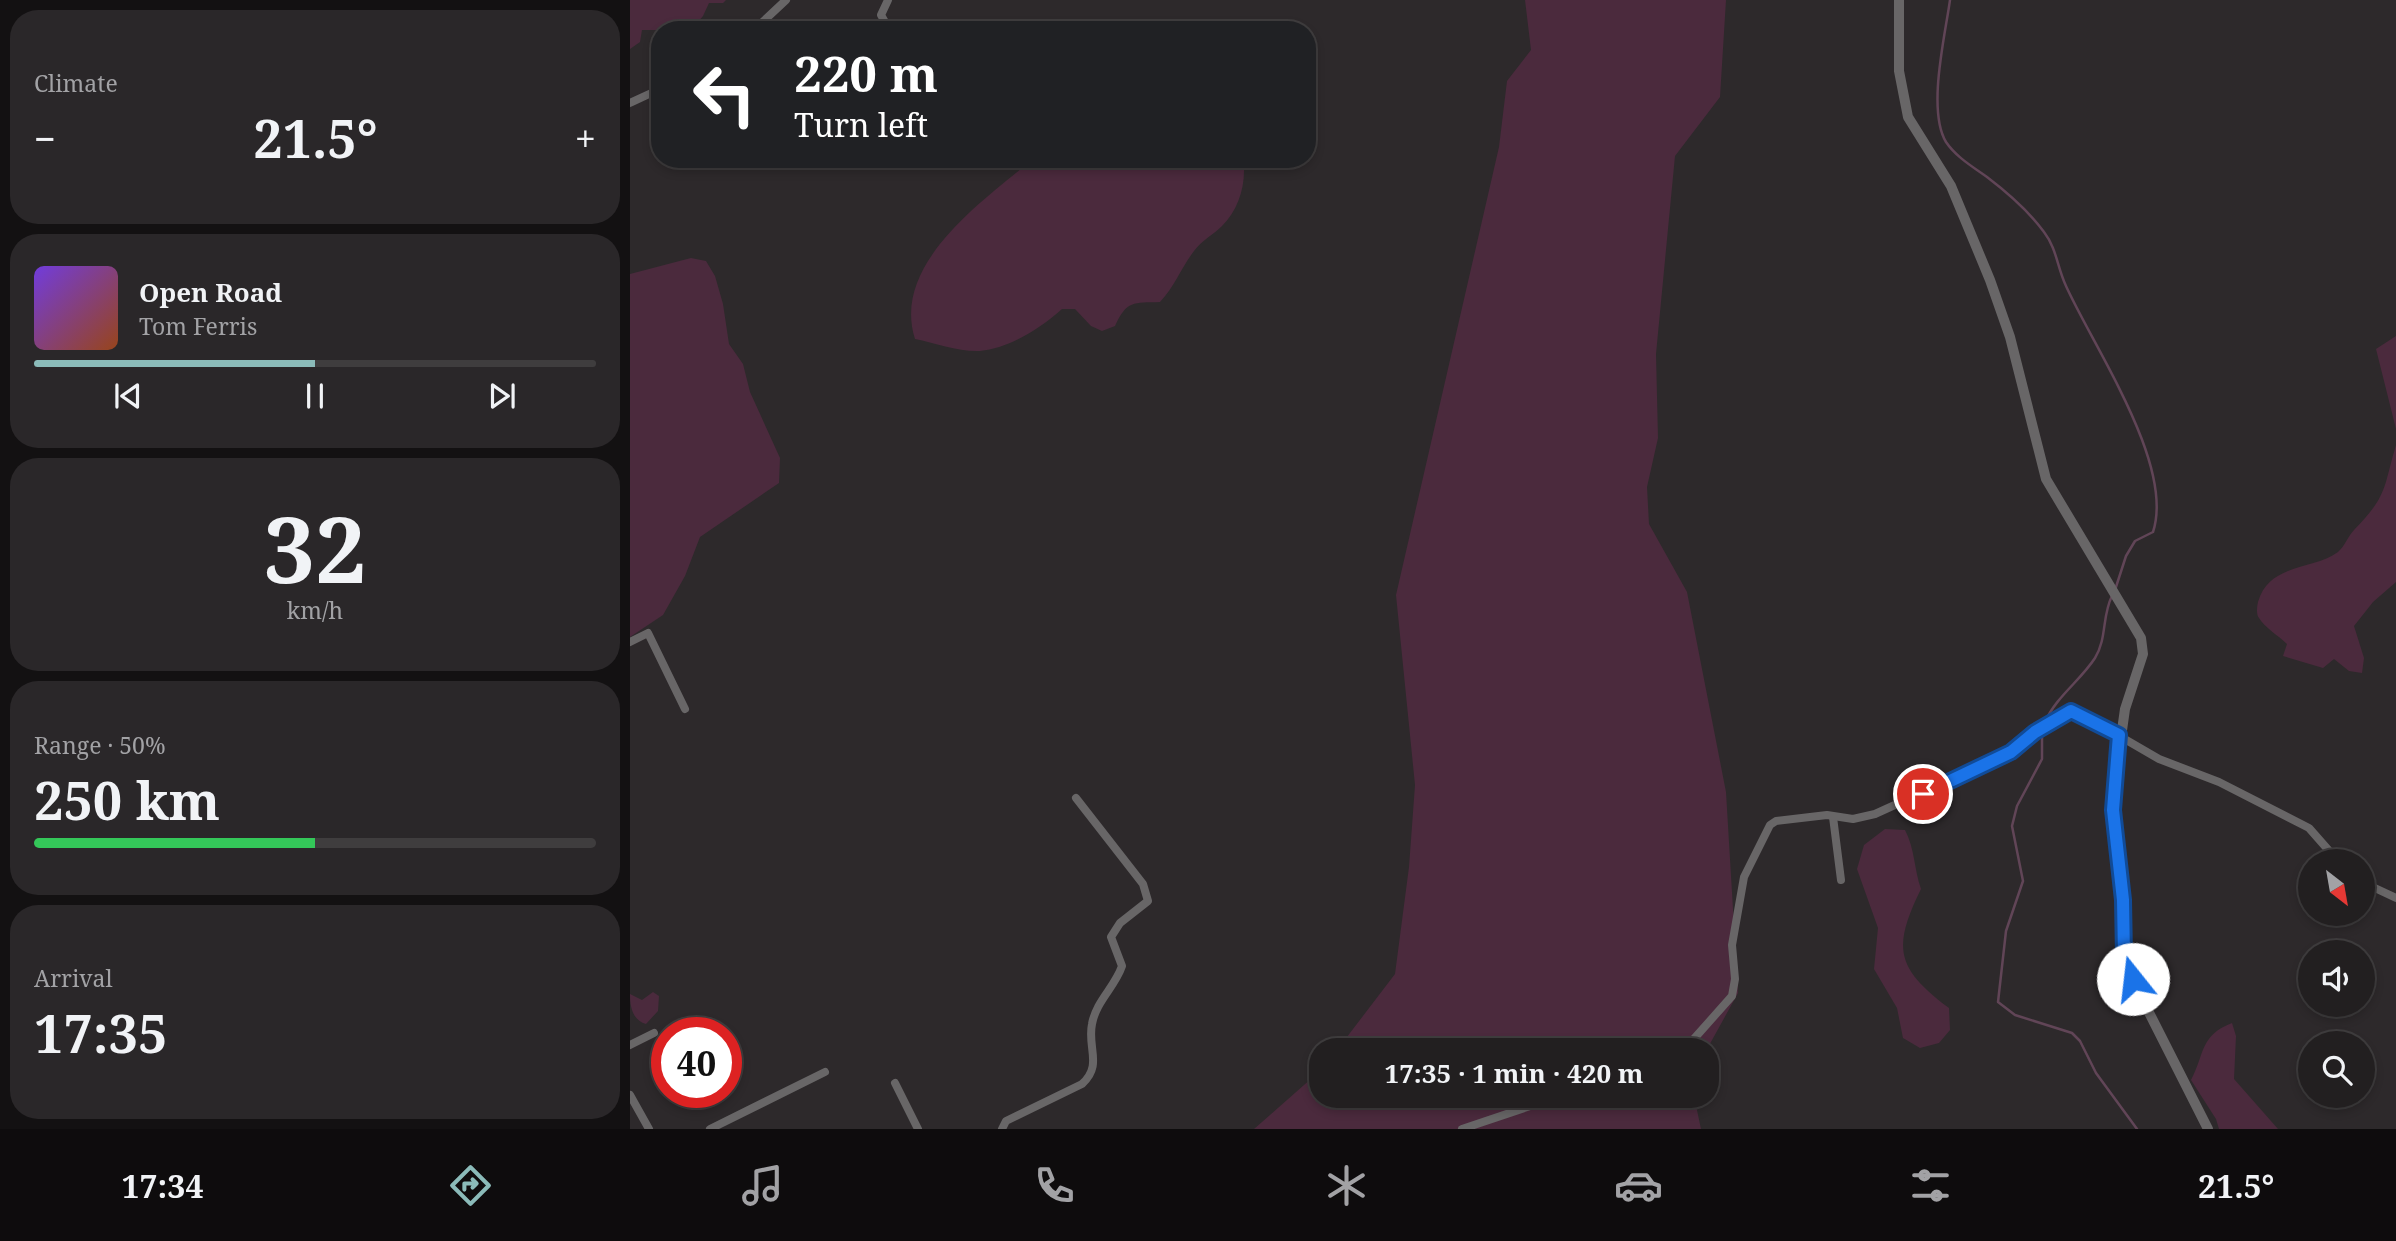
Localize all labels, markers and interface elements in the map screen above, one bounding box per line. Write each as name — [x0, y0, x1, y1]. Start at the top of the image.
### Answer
text: 220 m — [794, 40, 938, 106]
icon: left — [679, 49, 770, 140]
text: Climate — [34, 67, 118, 99]
text: 21.5° — [253, 102, 378, 173]
text: Turn left — [794, 103, 928, 146]
text: − — [34, 112, 56, 164]
text: + — [575, 112, 596, 164]
text: Open Road — [139, 274, 282, 310]
text: Tom Ferris — [139, 310, 257, 342]
icon: previous — [109, 377, 147, 415]
icon: pause — [296, 377, 334, 415]
icon: next — [483, 377, 521, 415]
text: 32 — [264, 486, 366, 610]
text: km/h — [287, 594, 343, 626]
text: Range · 50% — [34, 729, 166, 761]
text: 250 km — [34, 764, 220, 835]
pin — [1893, 764, 1953, 824]
icon: arrive — [1904, 775, 1942, 813]
north arrow — [2298, 849, 2375, 926]
map controls — [2298, 849, 2375, 1108]
button: sound — [2298, 940, 2375, 1017]
position arrow — [2096, 942, 2170, 1016]
text: Arrival — [34, 962, 113, 994]
text: 17:35 — [34, 997, 167, 1068]
speed limit sign: 40 — [651, 1017, 742, 1108]
button: search — [2298, 1031, 2375, 1108]
text: 17:35 · 1 min · 420 m — [1384, 1055, 1644, 1091]
icon: directions — [446, 1161, 495, 1210]
icon: music — [738, 1161, 787, 1210]
icon: phone — [1030, 1161, 1079, 1210]
icon: climate — [1322, 1161, 1371, 1210]
icon: car — [1614, 1161, 1663, 1210]
icon: filters — [1906, 1161, 1955, 1210]
text: 17:34 — [121, 1164, 204, 1207]
text: 21.5° — [2198, 1164, 2274, 1207]

